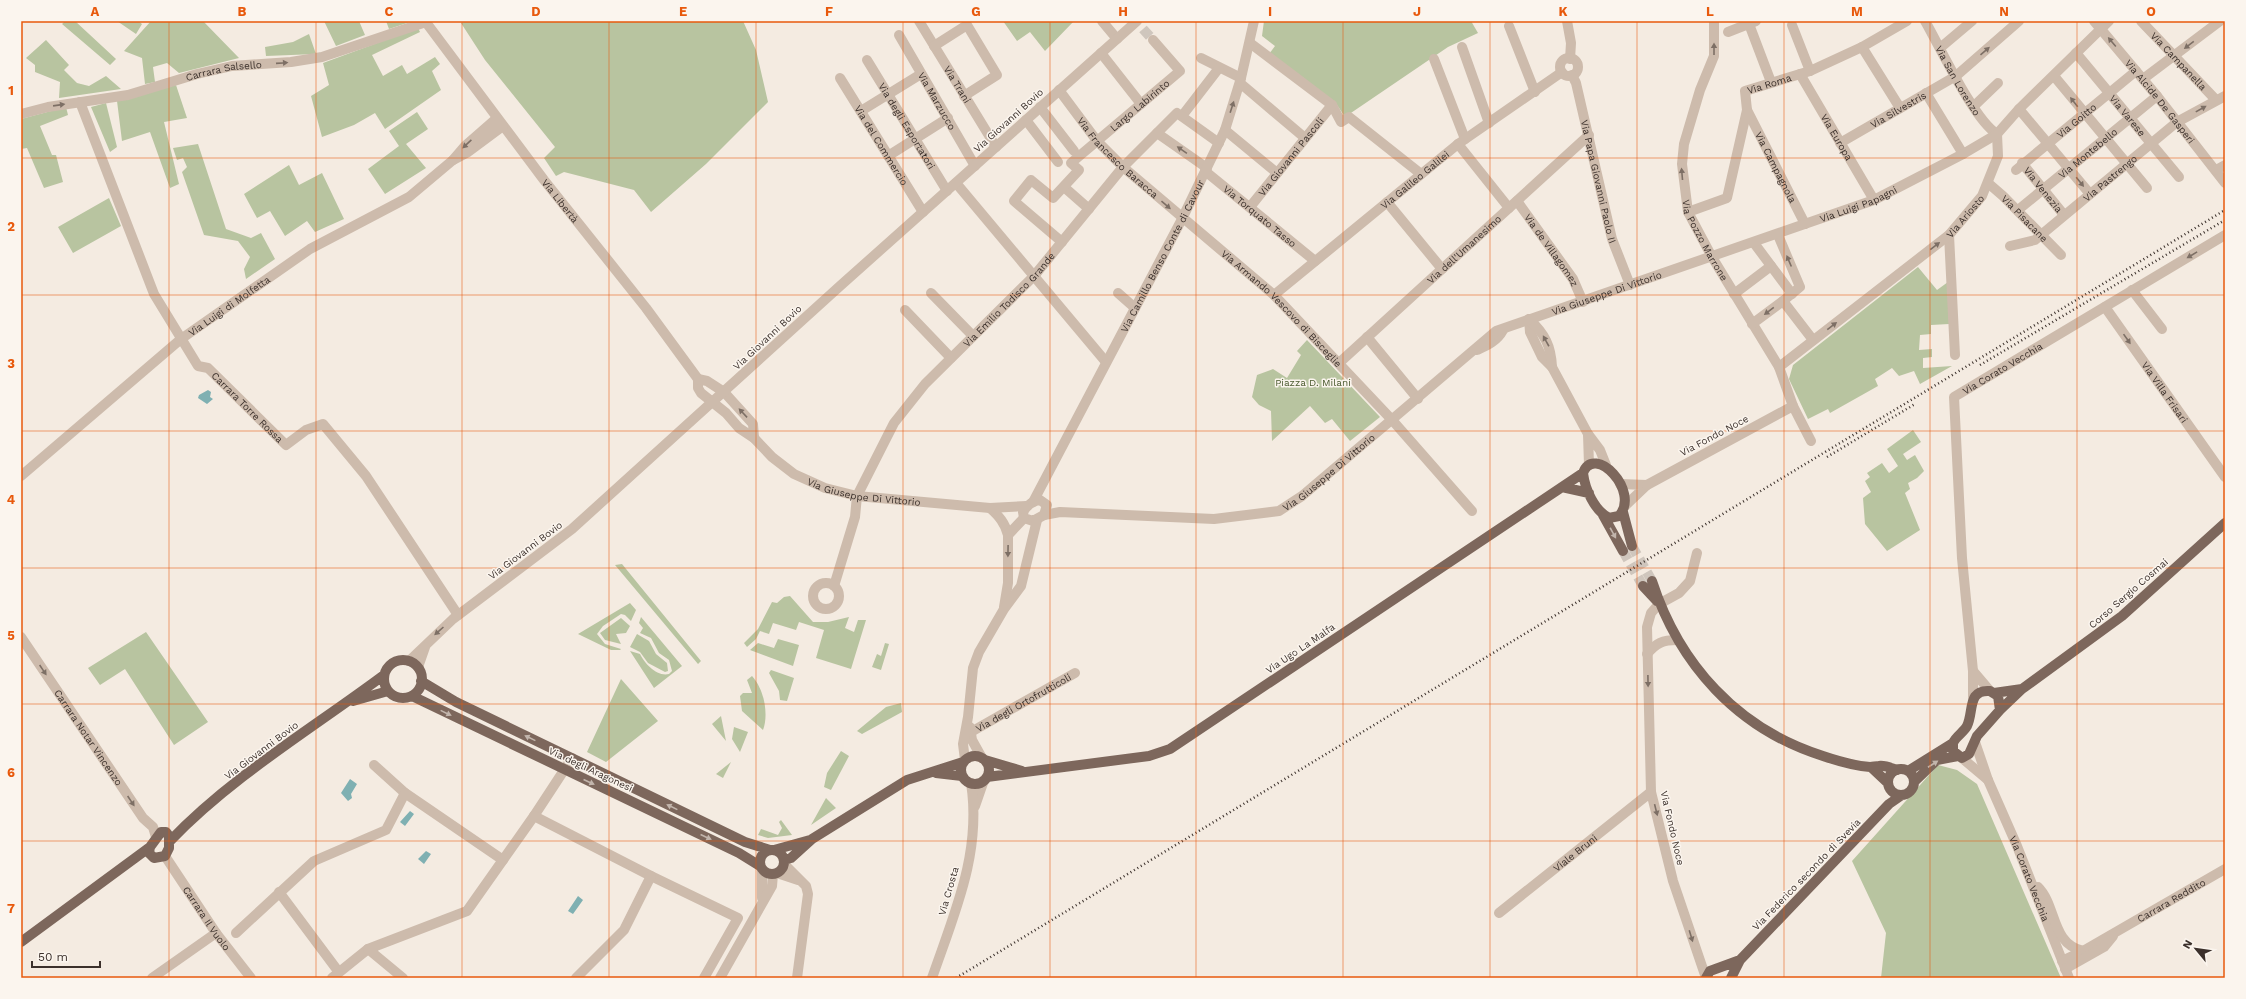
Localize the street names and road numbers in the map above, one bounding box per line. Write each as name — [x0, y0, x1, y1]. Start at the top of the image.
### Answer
street label: Via Campanella — [2148, 30, 2209, 93]
street label: Via San Lorenzo — [1933, 44, 1982, 118]
street label: Via Alcide De Gasperi — [2123, 57, 2197, 146]
street label: Carrara Salsello — [184, 59, 262, 83]
street label: Via Trani — [942, 64, 973, 105]
street label: Via Marzucco — [916, 70, 958, 132]
street label: Via Roma — [1746, 72, 1793, 96]
street label: Largo Labirinto — [1108, 78, 1172, 134]
street label: Via degli Esportatori — [876, 81, 937, 171]
street label: Via Giovanni Bovio — [971, 86, 1045, 154]
street label: Via Silvestris — [1868, 90, 1928, 130]
street label: Via Varese — [2107, 93, 2148, 139]
street label: Via Goitto — [2055, 101, 2098, 140]
street label: Via del Commercio — [852, 103, 910, 187]
street label: Via Europa — [1819, 112, 1855, 163]
street label: Via Francesco Baracca — [1075, 115, 1161, 201]
street label: Via Giovanni Pascoli — [1256, 115, 1326, 198]
street label: Via Papa Giovanni Paolo II — [1579, 119, 1618, 245]
street label: Via Montebello — [2056, 126, 2120, 181]
street label: Via Campagnola — [1753, 130, 1798, 205]
street label: Via Galileo Galilei — [1379, 149, 1451, 211]
street label: Via Pastrengo — [2081, 153, 2139, 204]
street label: Via Venezia — [2021, 165, 2065, 215]
street label: Via Libertà — [539, 177, 581, 225]
street label: Via Camillo Benso Conte di Cavour — [1118, 178, 1206, 334]
street label: Via Torquato Tasso — [1221, 183, 1298, 249]
street label: Via Luigi Papagni — [1818, 184, 1899, 224]
street label: Via Ariosto — [1944, 193, 1987, 240]
street label: Via Pisacane — [1999, 193, 2050, 244]
street label: Via Pozzo Marrone — [1680, 199, 1730, 283]
street label: Via de Villagomez — [1522, 212, 1580, 288]
street label: Via dell'Umanesimo — [1425, 213, 1503, 286]
street label: Via Armando Vescovo di Bisceglie — [1219, 248, 1344, 369]
street label: Via Emilio Todisco Grande — [961, 250, 1057, 349]
street label: Via Giuseppe Di Vittorio — [1550, 269, 1663, 317]
street label: Via Luigi di Molfetta — [186, 274, 272, 338]
street label: Via Giovanni Bovio — [731, 303, 804, 372]
street label: Via Corato Vecchia — [1961, 340, 2045, 397]
street label: Via Villa Frisari — [2139, 360, 2190, 425]
street label: Carrara Torre Rossa — [209, 370, 285, 445]
street label: Via Fondo Noce — [1678, 413, 1751, 458]
street label: Via Giuseppe Di Vittorio — [1281, 432, 1377, 513]
street label: Via Giuseppe Di Vittorio — [805, 476, 921, 508]
street label: Via Giovanni Bovio — [486, 519, 564, 582]
street label: Corso Sergio Cosmai — [2087, 556, 2170, 631]
street label: Via Ugo La Malfa — [1264, 621, 1337, 676]
street label: Via degli Ortofrutticoli — [974, 671, 1073, 734]
street label: Carrara Notar Vincenzo — [52, 688, 124, 788]
street label: Via Giovanni Bovio — [222, 719, 300, 782]
street label: Via degli Aragonesi — [547, 745, 635, 794]
street label: Via Fondo Noce — [1659, 790, 1686, 867]
street label: Via Federico secondo di Svevia — [1750, 816, 1863, 932]
street label: Viale Bruni — [1551, 832, 1599, 874]
street label: Via Corato Vecchia — [2007, 834, 2051, 923]
street label: Via Crosta — [936, 865, 961, 917]
street label: Carrara Reddito — [2135, 877, 2207, 925]
street label: Carrara Il Vuolo — [181, 884, 232, 953]

